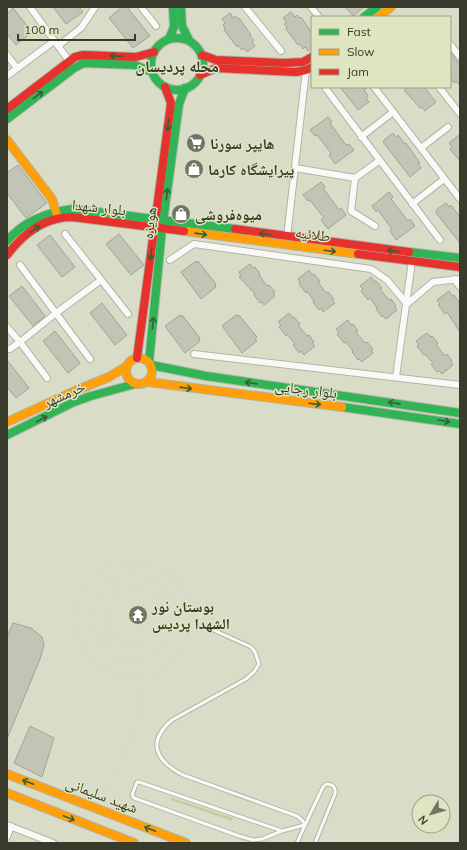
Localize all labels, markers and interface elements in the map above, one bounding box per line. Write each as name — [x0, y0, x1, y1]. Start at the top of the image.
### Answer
scale bar — [18, 16, 135, 42]
legend — [311, 16, 451, 88]
text: 100 m — [24, 22, 59, 37]
text: Fast — [347, 24, 371, 39]
text: Slow — [347, 44, 375, 59]
one-way arrow — [110, 53, 123, 60]
district label: محله پردیسان — [135, 56, 219, 76]
text: Jam — [347, 64, 369, 79]
one-way arrow — [32, 91, 43, 100]
one-way arrow — [164, 118, 172, 131]
supermarket icon: هایپر سورنا — [185, 132, 207, 154]
place label: هایپر سورنا — [210, 134, 275, 153]
shop icon: پیرایشگاه کارما — [183, 158, 205, 180]
place label: پیرایشگاه کارما — [208, 160, 294, 179]
one-way arrow — [163, 188, 171, 201]
street label: بلوار شهدا — [71, 195, 127, 219]
shop icon: میوه‌فروشی — [170, 203, 192, 225]
place label: میوه‌فروشی — [195, 205, 262, 224]
street label: هویزه — [138, 206, 160, 240]
street label: طلائیه — [294, 222, 332, 246]
one-way arrow — [29, 224, 41, 232]
one-way arrow — [194, 230, 207, 238]
one-way arrow — [258, 230, 271, 238]
one-way arrow — [147, 247, 155, 260]
one-way arrow — [323, 247, 336, 255]
one-way arrow — [387, 247, 400, 255]
one-way arrow — [149, 317, 156, 330]
street label: خرمشهر — [39, 376, 88, 412]
street label: بلوار رجایی — [274, 376, 338, 403]
one-way arrow — [245, 379, 258, 387]
one-way arrow — [179, 384, 192, 392]
one-way arrow — [388, 399, 401, 407]
one-way arrow — [308, 400, 321, 408]
one-way arrow — [36, 414, 48, 422]
one-way arrow — [437, 417, 450, 425]
place label: بوستان نور الشهدا پردیس — [151, 597, 230, 633]
temple icon: بوستان نور الشهدا پردیس — [127, 604, 149, 626]
street label: شهید سلیمانی — [63, 773, 141, 818]
one-way arrow — [23, 778, 35, 786]
north arrow — [411, 794, 451, 834]
text: N — [415, 813, 431, 828]
one-way arrow — [63, 814, 75, 822]
one-way arrow — [144, 825, 156, 832]

